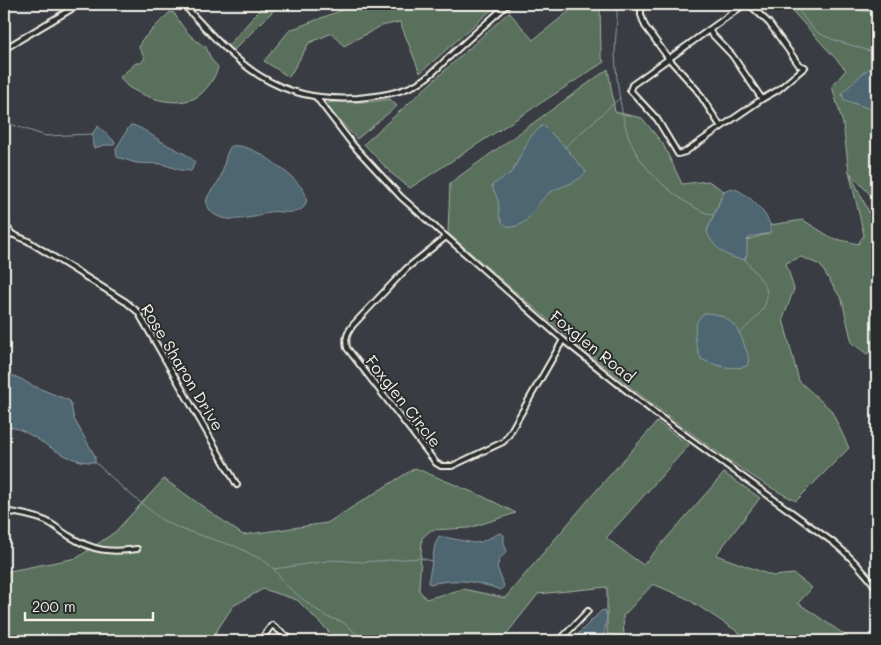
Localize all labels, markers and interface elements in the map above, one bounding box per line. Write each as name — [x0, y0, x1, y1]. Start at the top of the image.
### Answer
street label: Rose Sharon Drive — [137, 300, 229, 434]
street label: Foxglen Road — [546, 305, 640, 387]
street label: Foxglen Circle — [361, 351, 447, 451]
scale bar — [25, 590, 152, 622]
text: 200 m — [32, 596, 76, 616]

